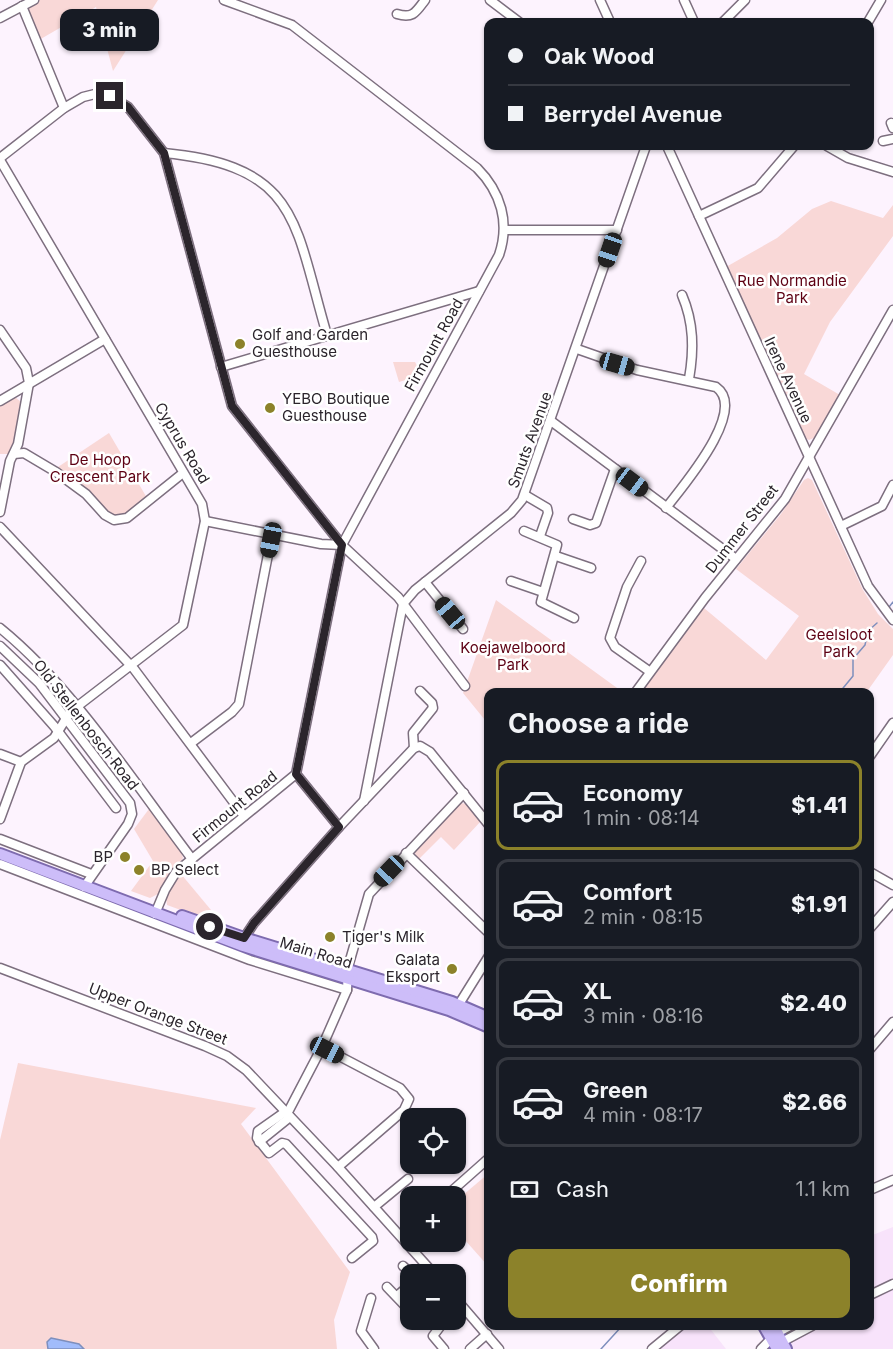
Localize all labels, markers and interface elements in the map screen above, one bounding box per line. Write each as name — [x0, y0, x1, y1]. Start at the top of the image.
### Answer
callout: 3 min — [60, 9, 160, 51]
text: 3 min — [82, 18, 137, 42]
text: Oak Wood — [544, 43, 654, 69]
route end — [96, 82, 123, 109]
text: Berrydel Avenue — [544, 101, 722, 127]
car — [596, 230, 624, 270]
park label: Rue Normandie Park — [737, 271, 847, 307]
street label: Firmount Road — [400, 295, 467, 395]
place label: Golf and Garden Guesthouse — [252, 325, 368, 361]
street label: Irene Avenue — [760, 334, 817, 426]
marker: Golf and Garden Guesthouse — [233, 337, 247, 351]
car — [597, 350, 637, 378]
place label: YEBO Boutique Guesthouse — [282, 389, 390, 425]
street label: Smuts Avenue — [503, 389, 556, 491]
street label: Cyprus Road — [151, 399, 214, 487]
marker: YEBO Boutique Guesthouse — [263, 401, 277, 415]
park label: De Hoop Crescent Park — [50, 450, 151, 486]
car — [612, 464, 652, 500]
street label: Dummer Street — [701, 481, 782, 577]
car — [259, 521, 283, 559]
car — [432, 593, 468, 633]
park label: Geelsloot Park — [806, 625, 872, 661]
park label: Koejawelboord Park — [460, 638, 566, 674]
street label: Old Stellenbosch Road — [30, 656, 143, 794]
text: Choose a ride — [508, 707, 689, 740]
street label: Firmount Road — [188, 767, 281, 847]
icon: car — [511, 778, 565, 832]
text: Economy — [583, 780, 683, 806]
text: $1.41 — [791, 792, 847, 818]
text: 1 min · 08:14 — [583, 806, 700, 830]
place label: BP — [94, 847, 113, 866]
marker: BP — [118, 850, 132, 864]
car — [370, 852, 408, 890]
place label: BP Select — [151, 860, 219, 879]
marker: BP Select — [132, 863, 146, 877]
icon: car — [511, 877, 565, 931]
text: Comfort — [583, 879, 672, 905]
text: $1.91 — [791, 891, 847, 917]
text: 2 min · 08:15 — [583, 905, 703, 929]
route start — [196, 913, 223, 940]
place label: Tiger's Milk — [342, 927, 425, 946]
marker: Tiger's Milk — [323, 930, 337, 944]
street label: Main Road — [278, 932, 355, 973]
place label: Galata Eksport — [386, 950, 440, 986]
marker: Galata Eksport — [445, 962, 459, 976]
icon: car — [511, 976, 565, 1030]
street label: Upper Orange Street — [86, 978, 230, 1049]
text: XL — [583, 978, 612, 1004]
text: $2.40 — [780, 990, 847, 1016]
text: 3 min · 08:16 — [583, 1004, 703, 1028]
car — [307, 1034, 347, 1066]
icon: car — [511, 1075, 565, 1129]
text: Green — [583, 1077, 648, 1103]
text: $2.66 — [782, 1089, 847, 1115]
text: 4 min · 08:17 — [583, 1103, 703, 1127]
map controls — [400, 1108, 466, 1330]
button: locate — [400, 1108, 466, 1174]
icon: cash — [508, 1173, 541, 1206]
text: Cash — [556, 1176, 609, 1202]
text: 1.1 km — [796, 1177, 850, 1201]
button: + — [400, 1186, 466, 1252]
button: Confirm — [508, 1249, 850, 1318]
button: − — [400, 1264, 466, 1330]

